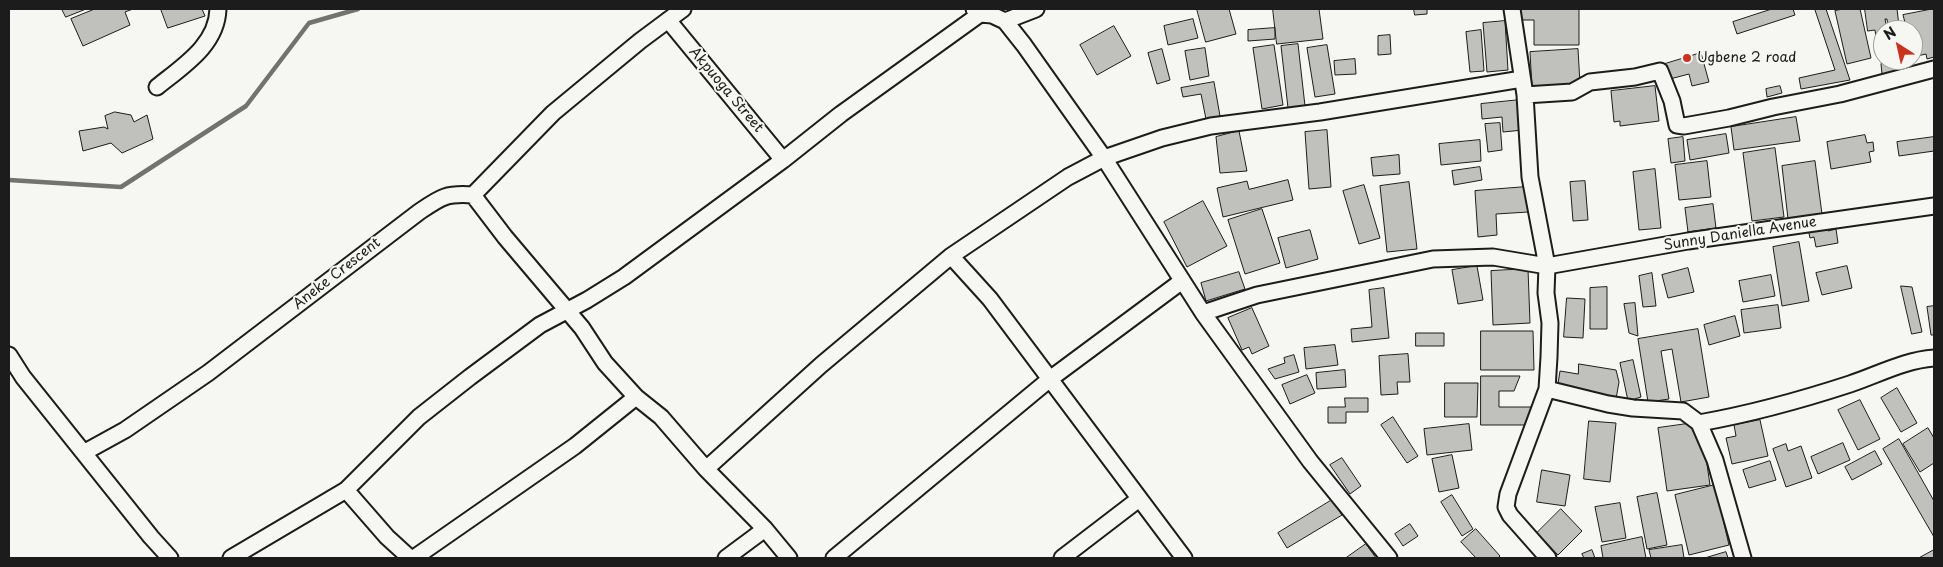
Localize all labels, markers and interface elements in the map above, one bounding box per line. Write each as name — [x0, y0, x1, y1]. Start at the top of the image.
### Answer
north arrow — [1873, 20, 1923, 70]
text: N — [1879, 21, 1900, 45]
street label: Akpuoga Street — [685, 44, 767, 136]
place label: Ugbene 2 road — [1697, 50, 1796, 66]
marker: Ugbene 2 road — [1681, 52, 1693, 64]
street label: Sunny Daniella Avenue — [1662, 214, 1818, 254]
street label: Aneke Crescent — [290, 235, 384, 313]

